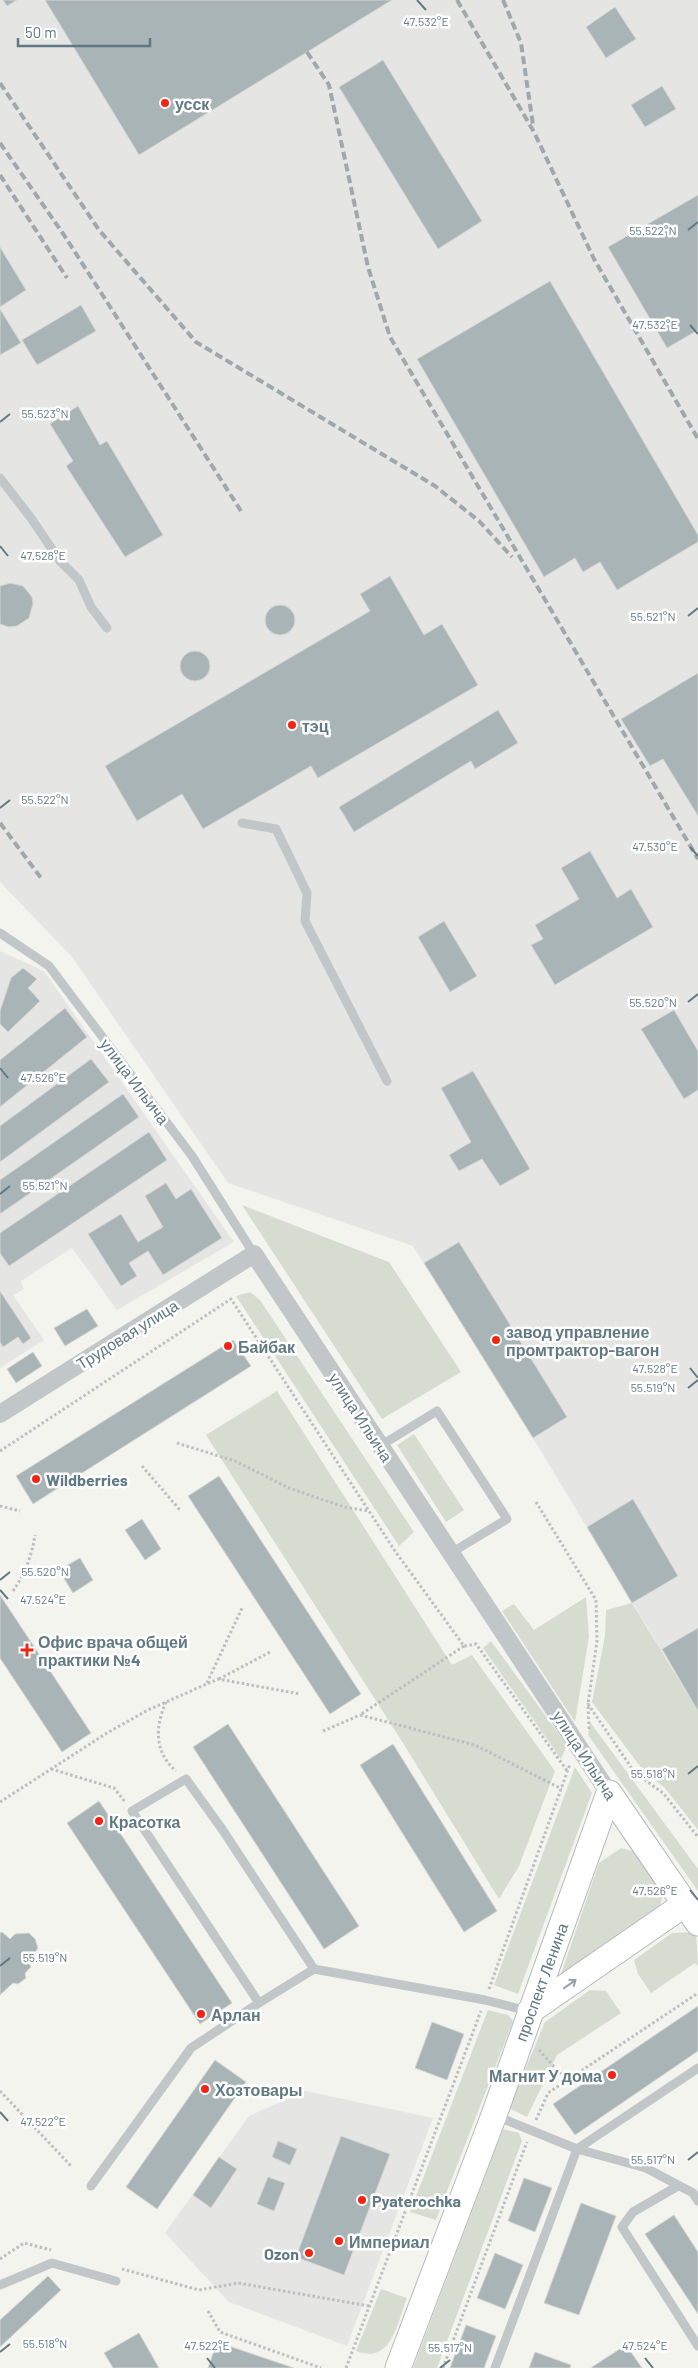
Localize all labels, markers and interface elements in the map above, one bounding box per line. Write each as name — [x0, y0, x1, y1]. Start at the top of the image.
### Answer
text: 47.532°E — [403, 14, 449, 28]
scale bar — [18, 15, 150, 47]
text: 50 m — [25, 23, 57, 41]
place label: усск — [175, 94, 210, 113]
marker: усск — [159, 97, 171, 109]
text: 55.522°N — [629, 223, 677, 237]
text: 47.532°E — [632, 317, 678, 331]
text: 55.523°N — [21, 406, 69, 420]
text: 47.528°E — [20, 548, 66, 562]
text: 55.521°N — [631, 609, 676, 623]
place label: тэц — [302, 716, 329, 735]
marker: тэц — [286, 719, 298, 731]
text: 55.522°N — [21, 792, 69, 806]
text: 47.530°E — [632, 839, 678, 853]
text: 55.520°N — [629, 995, 677, 1009]
street label: улица Ильича — [97, 1034, 173, 1128]
text: 47.526°E — [20, 1070, 66, 1084]
text: 55.521°N — [23, 1178, 68, 1192]
street label: Трудовая улица — [73, 1295, 181, 1373]
place label: завод управление промтрактор-вагон — [506, 1322, 659, 1359]
marker: завод управление промтрактор-вагон — [490, 1334, 502, 1346]
place label: Байбак — [238, 1337, 296, 1356]
marker: Байбак — [222, 1340, 234, 1352]
text: 47.528°E — [632, 1361, 678, 1375]
street label: улица Ильича — [325, 1369, 397, 1465]
text: 55.519°N — [631, 1380, 675, 1394]
place label: Wildberries — [46, 1470, 128, 1489]
marker: Wildberries — [30, 1473, 42, 1485]
text: 55.520°N — [21, 1564, 69, 1578]
text: 47.524°E — [20, 1592, 66, 1606]
place label: Офис врача общей практики №4 — [38, 1632, 188, 1669]
marker: Офис врача общей практики №4 — [20, 1643, 34, 1657]
street label: улица Ильича — [549, 1707, 621, 1803]
text: 55.518°N — [631, 1766, 675, 1780]
place label: Красотка — [109, 1812, 181, 1831]
marker: Красотка — [93, 1815, 105, 1827]
text: 47.526°E — [632, 1883, 678, 1897]
street label: проспект Ленина — [511, 1920, 571, 2044]
text: 55.519°N — [23, 1950, 67, 1964]
one-way arrow — [563, 1979, 577, 1989]
place label: Арлан — [211, 2005, 261, 2024]
marker: Арлан — [195, 2008, 207, 2020]
place label: Магнит У дома — [489, 2066, 602, 2085]
marker: Магнит У дома — [606, 2069, 618, 2081]
place label: Хозтовары — [215, 2080, 302, 2099]
marker: Хозтовары — [199, 2083, 211, 2095]
text: 47.522°E — [20, 2114, 66, 2128]
text: 55.517°N — [631, 2152, 675, 2166]
place label: Pyaterochka — [372, 2191, 461, 2210]
marker: Pyaterochka — [356, 2194, 368, 2206]
place label: Империал — [349, 2232, 430, 2251]
marker: Империал — [333, 2235, 345, 2247]
place label: Ozon — [264, 2244, 299, 2263]
marker: Ozon — [303, 2247, 315, 2259]
text: 55.518°N — [23, 2336, 67, 2350]
text: 47.522°E — [184, 2338, 230, 2352]
text: 47.524°E — [622, 2338, 668, 2352]
text: 55.517°N — [428, 2340, 472, 2354]

